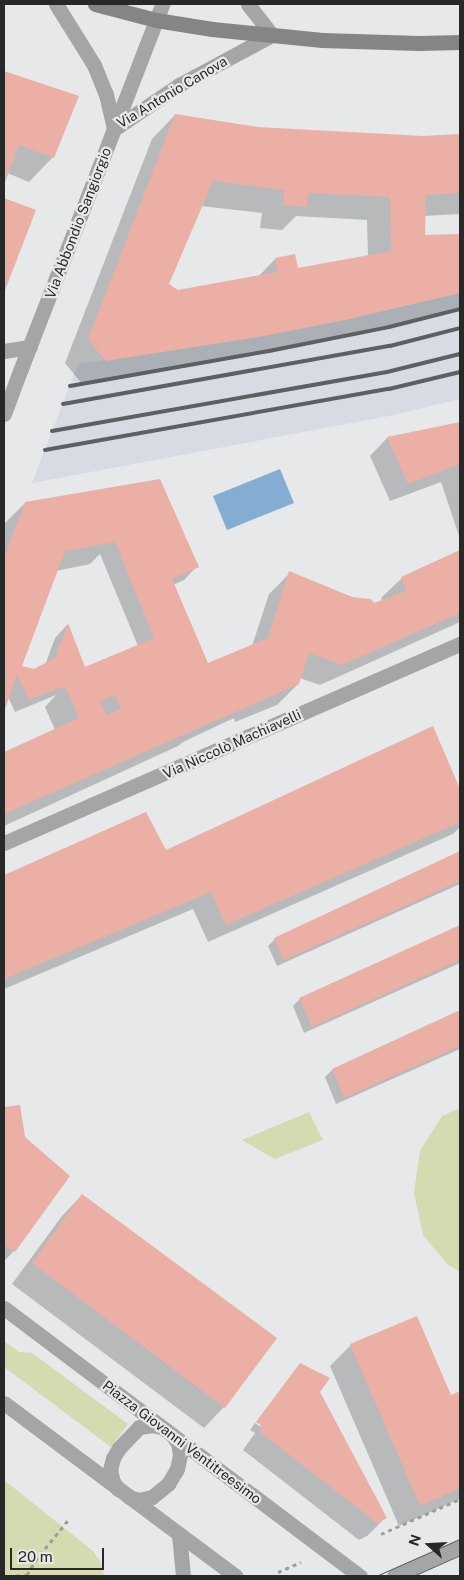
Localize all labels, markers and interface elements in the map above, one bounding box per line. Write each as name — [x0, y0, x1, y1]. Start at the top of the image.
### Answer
street label: Via Antonio Canova — [114, 52, 230, 132]
street label: Via Abbondio Sangiorgio — [41, 145, 115, 301]
street label: Via Niccolò Machiavelli — [160, 706, 304, 782]
street label: Piazza Giovanni Ventitreesimo — [99, 1377, 265, 1507]
north arrow — [404, 1520, 454, 1570]
text: N — [405, 1532, 424, 1548]
scale bar — [12, 1538, 106, 1570]
text: 20 m — [18, 1548, 53, 1565]

